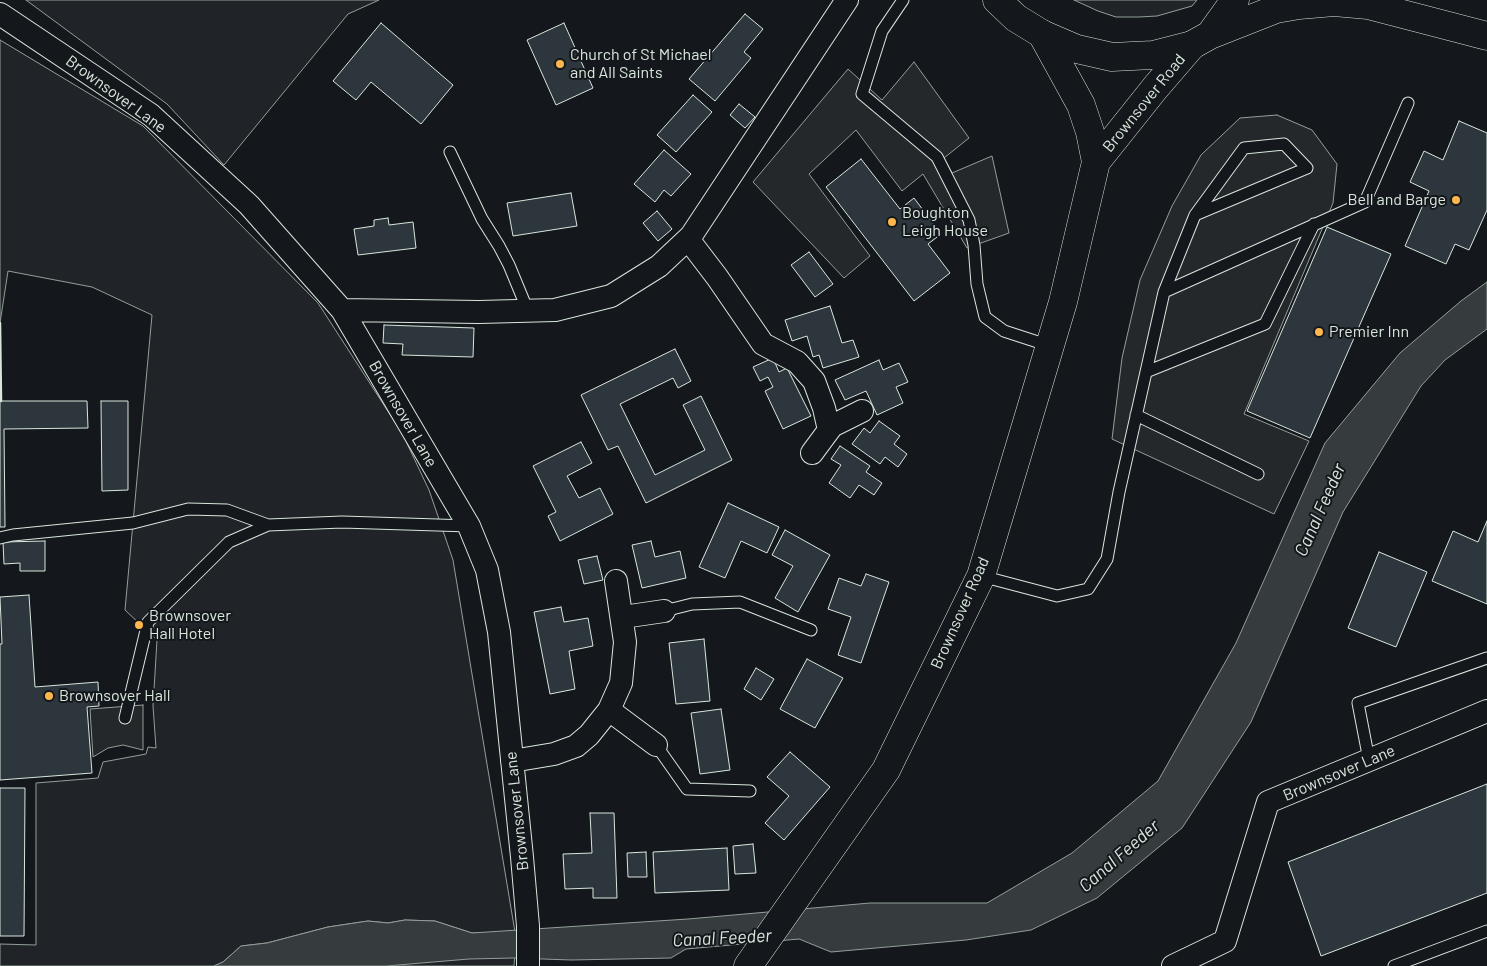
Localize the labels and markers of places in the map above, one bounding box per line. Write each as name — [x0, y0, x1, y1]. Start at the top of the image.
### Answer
place label: Church of St Michael and All Saints — [570, 45, 712, 83]
marker: Church of St Michael and All Saints — [554, 58, 566, 70]
place label: Bell and Barge — [1347, 190, 1446, 210]
marker: Bell and Barge — [1450, 194, 1462, 206]
place label: Boughton Leigh House — [902, 203, 988, 241]
marker: Boughton Leigh House — [886, 216, 898, 228]
place label: Premier Inn — [1329, 322, 1409, 342]
marker: Premier Inn — [1313, 326, 1325, 338]
place label: Brownsover Hall Hotel — [149, 606, 231, 644]
marker: Brownsover Hall Hotel — [133, 619, 145, 631]
place label: Brownsover Hall — [59, 686, 170, 706]
marker: Brownsover Hall — [43, 690, 55, 702]

